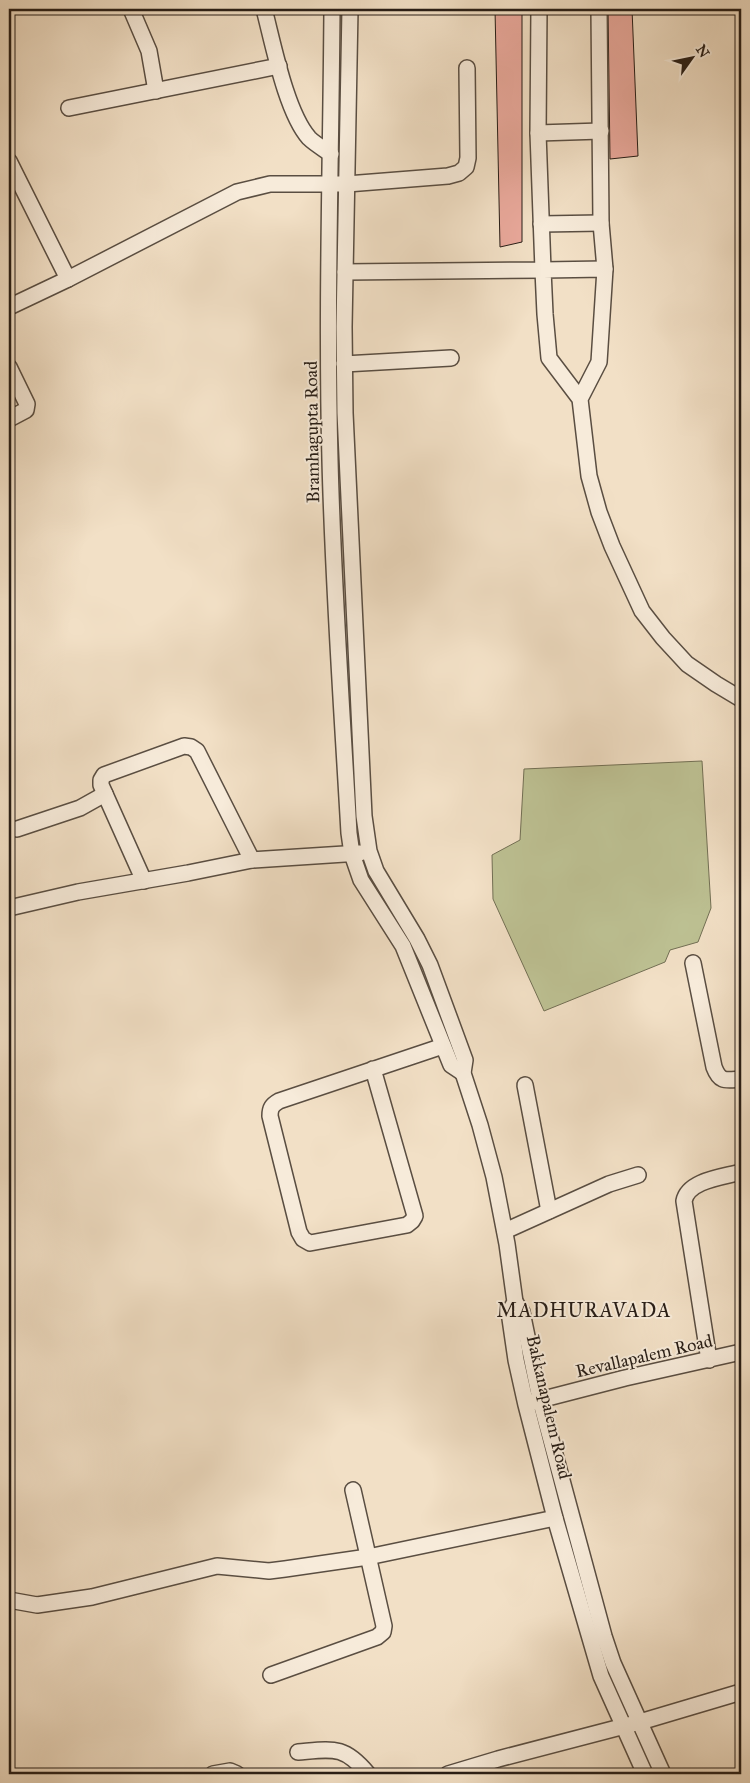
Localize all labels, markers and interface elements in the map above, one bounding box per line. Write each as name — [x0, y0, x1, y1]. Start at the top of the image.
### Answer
north arrow — [668, 32, 718, 82]
text: N — [692, 42, 713, 61]
street label: Bramhagupta Road — [300, 361, 325, 503]
district label: MADHURAVADA — [497, 1298, 671, 1322]
street label: Revallapalem Road — [573, 1330, 715, 1382]
street label: Bakkanapalem Road — [522, 1333, 576, 1481]

